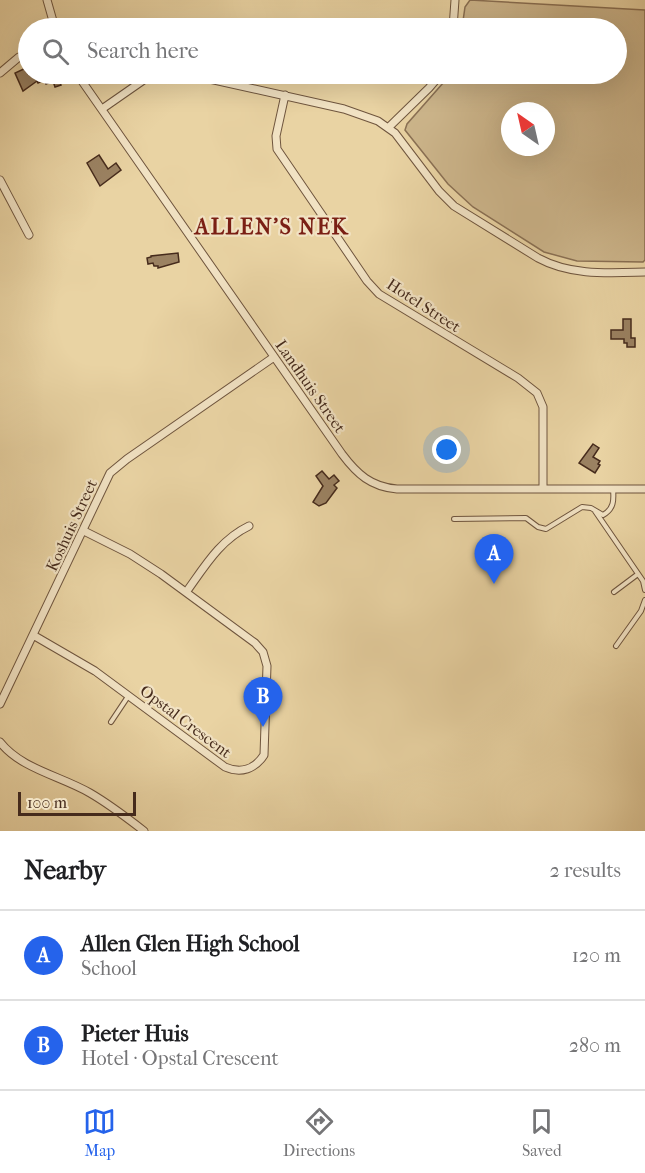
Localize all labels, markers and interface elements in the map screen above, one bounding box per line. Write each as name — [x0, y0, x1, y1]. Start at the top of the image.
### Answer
search box — [18, 18, 627, 84]
icon: search — [39, 35, 72, 68]
text: Search here — [87, 38, 199, 64]
north arrow — [501, 102, 555, 156]
district label: ALLEN'S NEK — [193, 214, 350, 240]
street label: Hotel Street — [383, 275, 464, 336]
street label: Landhuis Street — [272, 336, 350, 437]
your location — [432, 435, 461, 464]
street label: Koshuis Street — [42, 476, 101, 574]
pin: A — [474, 534, 514, 584]
pin: B — [244, 678, 282, 727]
street label: Opstal Crescent — [136, 681, 235, 762]
scale bar — [18, 789, 136, 816]
text: 100 m — [27, 793, 67, 812]
text: Nearby — [24, 855, 106, 886]
text: 2 results — [550, 859, 621, 882]
text: Allen Glen High School — [81, 931, 300, 957]
text: A — [37, 944, 50, 967]
text: 120 m — [572, 944, 621, 967]
text: School — [81, 957, 137, 980]
text: Pieter Huis — [81, 1021, 189, 1047]
text: B — [37, 1034, 50, 1057]
text: 280 m — [569, 1034, 621, 1057]
text: Hotel · Opstal Crescent — [81, 1047, 279, 1070]
tab: Map — [83, 1105, 116, 1160]
tab: Directions — [283, 1105, 355, 1160]
tab: Saved — [522, 1105, 562, 1160]

